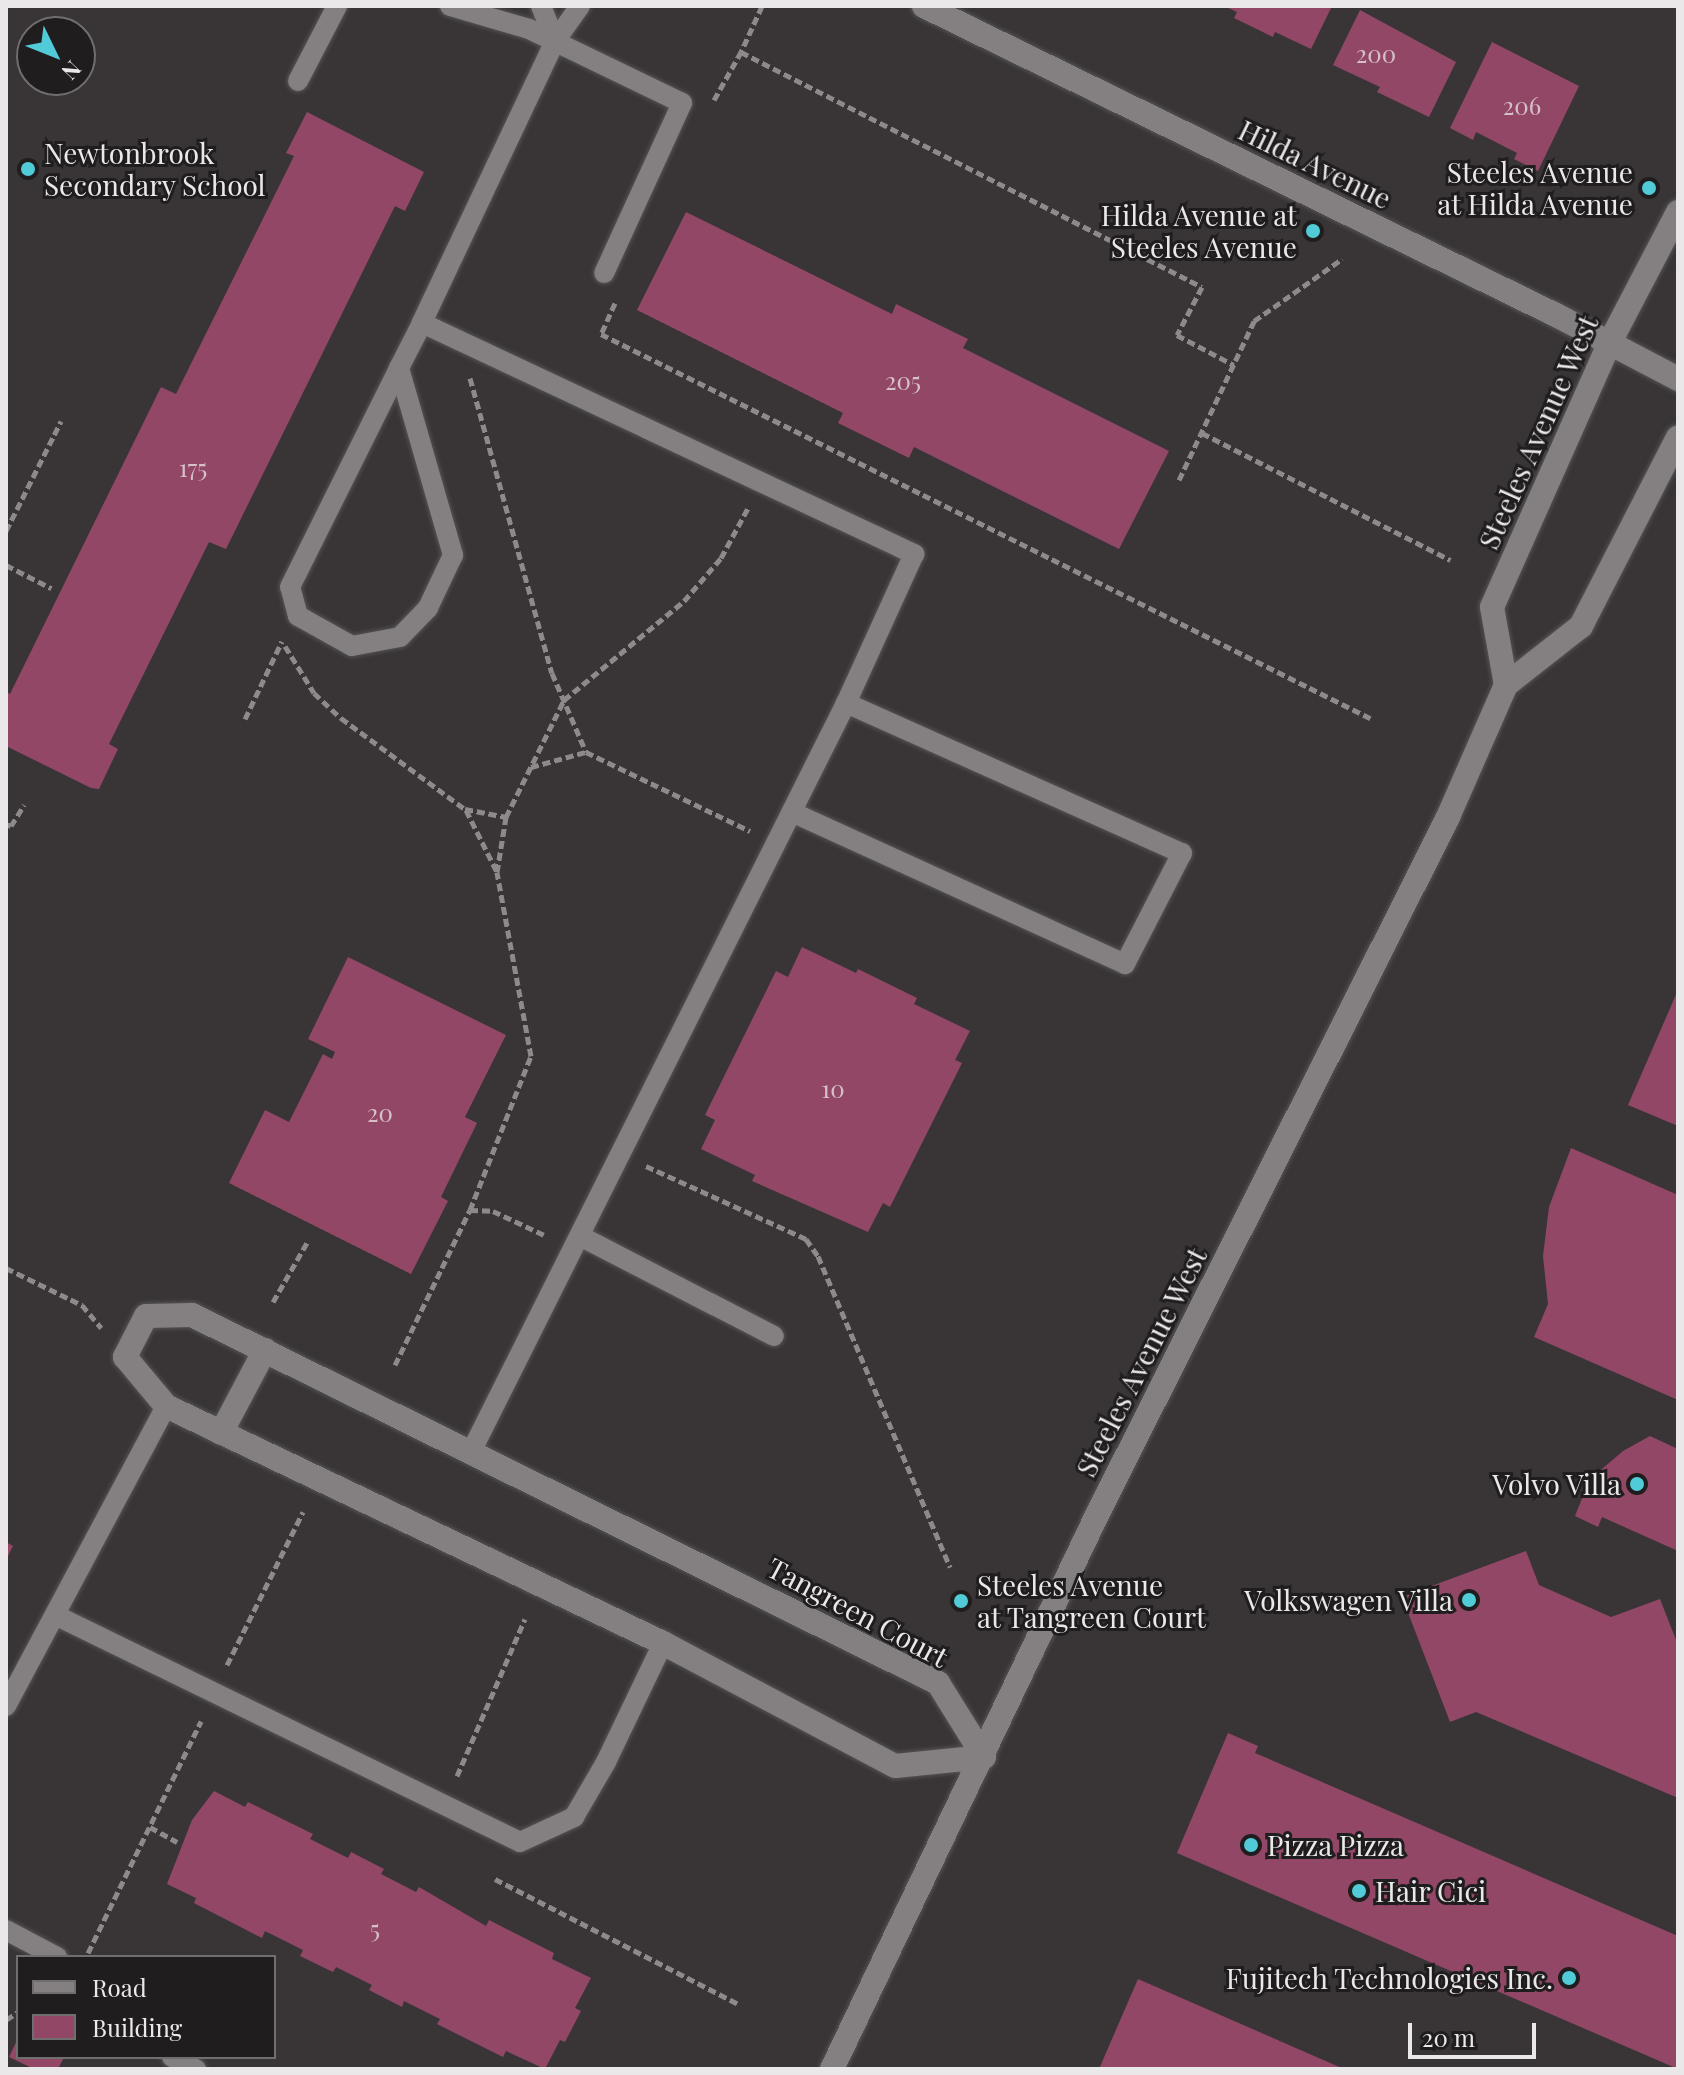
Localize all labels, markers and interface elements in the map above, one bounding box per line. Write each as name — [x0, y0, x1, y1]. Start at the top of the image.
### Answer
north arrow — [16, 16, 96, 96]
house number: 200 — [1356, 40, 1396, 68]
text: N — [56, 55, 88, 87]
house number: 206 — [1503, 92, 1541, 120]
street label: Hilda Avenue — [1233, 112, 1397, 216]
place label: Newtonbrook Secondary School — [44, 136, 266, 202]
place label: Steeles Avenue at Hilda Avenue — [1435, 155, 1633, 221]
marker: Newtonbrook Secondary School — [19, 160, 37, 178]
marker: Steeles Avenue at Hilda Avenue — [1640, 179, 1658, 197]
place label: Hilda Avenue at Steeles Avenue — [1099, 198, 1297, 264]
marker: Hilda Avenue at Steeles Avenue — [1304, 222, 1322, 240]
street label: Steeles Avenue West — [1471, 309, 1605, 555]
house number: 205 — [885, 367, 921, 395]
house number: 175 — [179, 454, 207, 482]
house number: 10 — [821, 1075, 845, 1103]
house number: 20 — [367, 1099, 393, 1127]
street label: Steeles Avenue West — [1068, 1241, 1214, 1483]
place label: Volvo Villa — [1491, 1467, 1621, 1501]
marker: Volvo Villa — [1628, 1475, 1646, 1493]
street label: Tangreen Court — [762, 1550, 954, 1674]
place label: Steeles Avenue at Tangreen Court — [977, 1568, 1207, 1634]
place label: Volkswagen Villa — [1243, 1583, 1453, 1617]
marker: Volkswagen Villa — [1460, 1591, 1478, 1609]
marker: Steeles Avenue at Tangreen Court — [952, 1592, 970, 1610]
place label: Pizza Pizza — [1267, 1828, 1404, 1862]
marker: Pizza Pizza — [1242, 1836, 1260, 1854]
place label: Hair Cici — [1375, 1874, 1487, 1908]
marker: Hair Cici — [1350, 1882, 1368, 1900]
house number: 5 — [370, 1915, 380, 1943]
legend — [16, 1955, 276, 2059]
place label: Fujitech Technologies Inc. — [1225, 1961, 1553, 1995]
marker: Fujitech Technologies Inc. — [1560, 1969, 1578, 1987]
text: Road — [92, 1971, 147, 2003]
scale bar — [1412, 2007, 1540, 2057]
text: Building — [92, 2011, 182, 2043]
text: 20 m — [1422, 2021, 1475, 2053]

